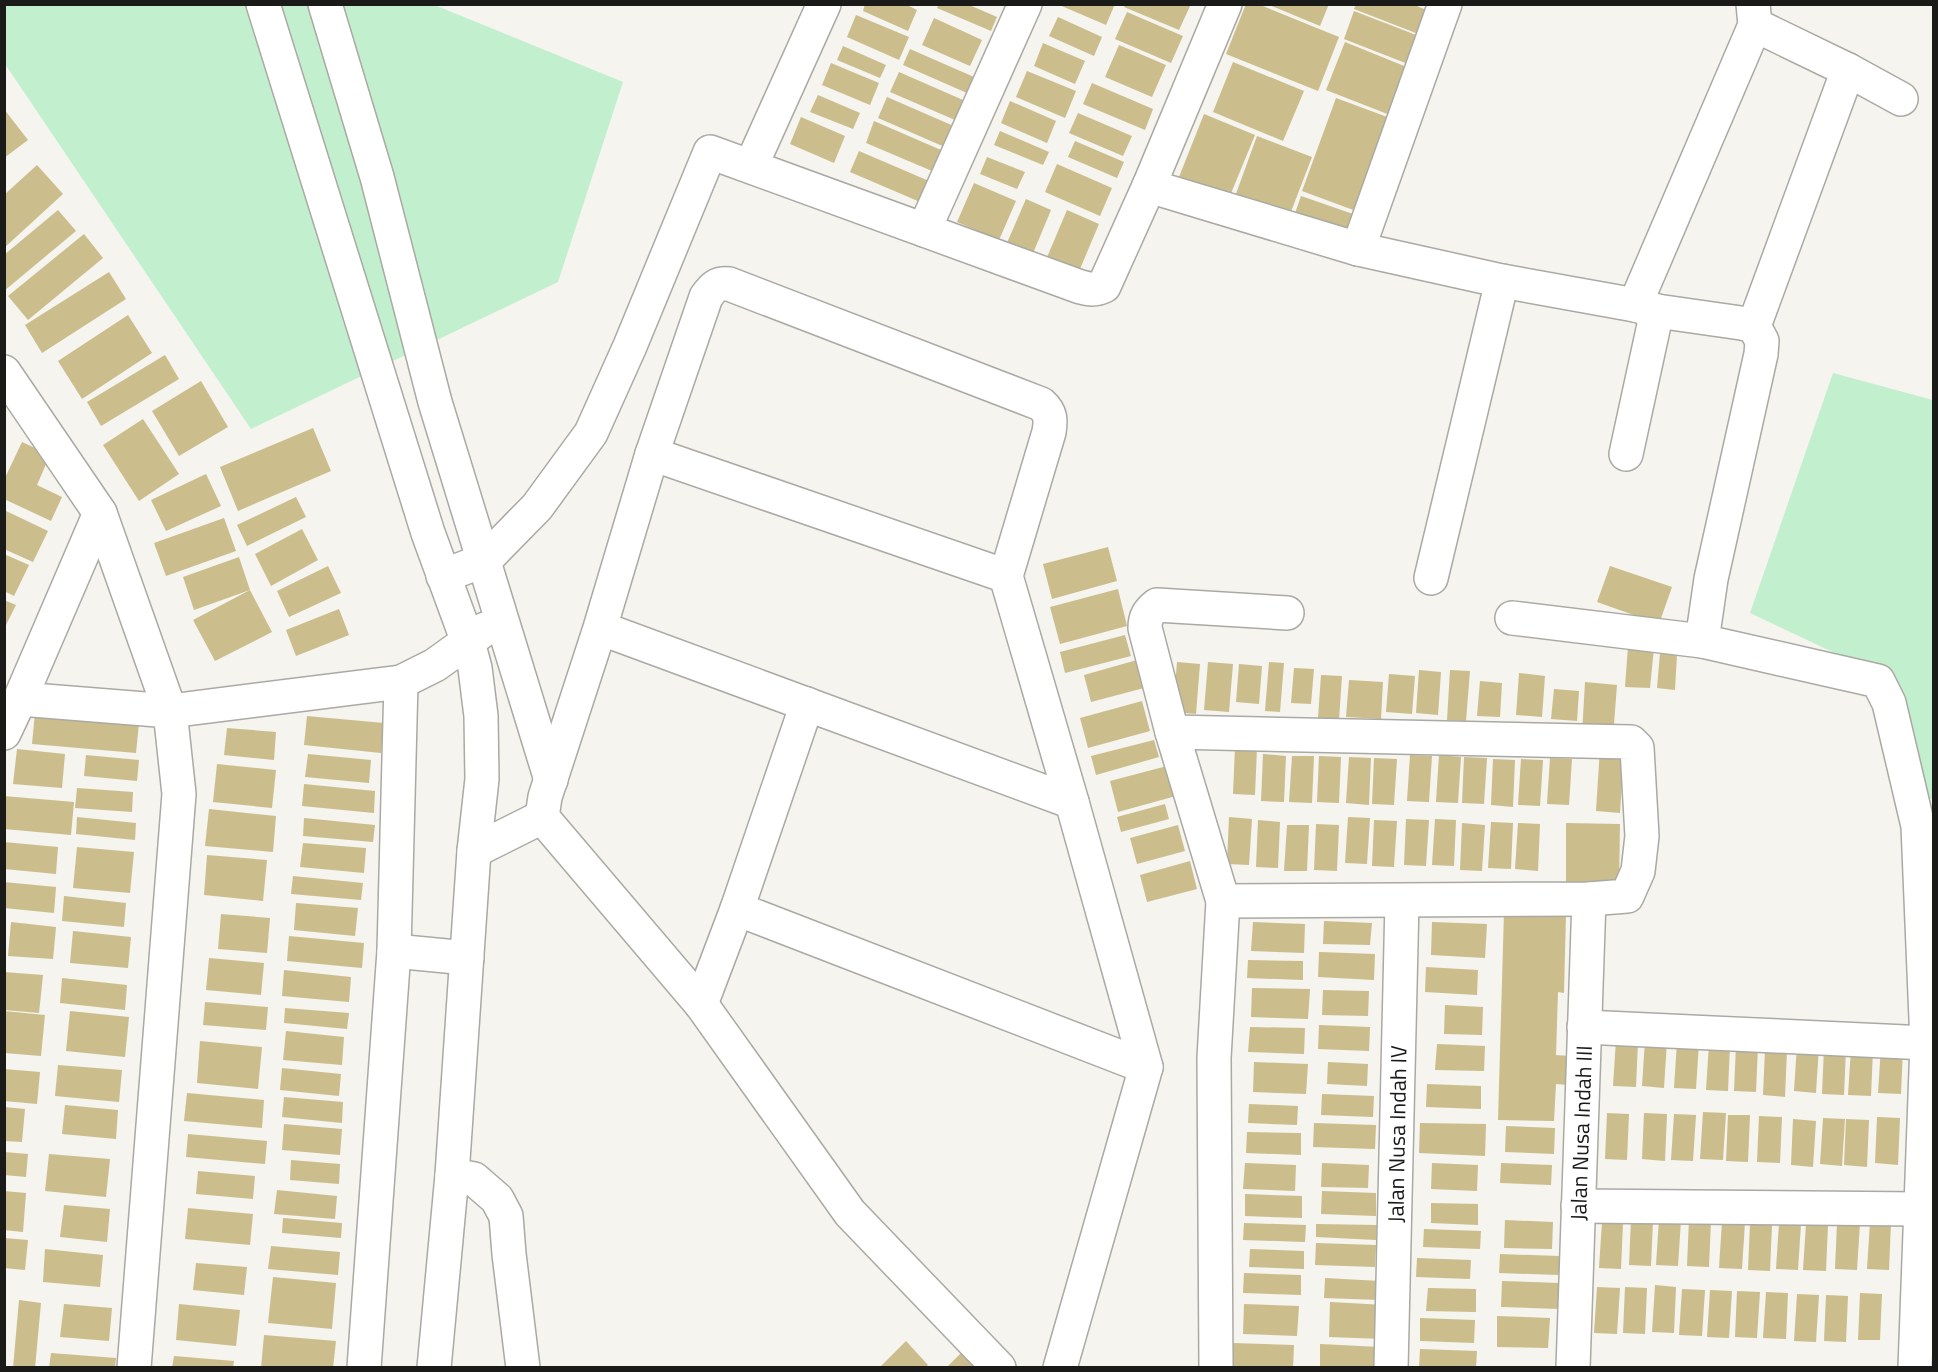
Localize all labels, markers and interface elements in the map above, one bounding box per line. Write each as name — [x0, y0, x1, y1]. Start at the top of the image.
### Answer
street label: Jalan Nusa Indah IV — [1378, 1045, 1416, 1223]
street label: Jalan Nusa Indah III — [1561, 1045, 1601, 1221]

